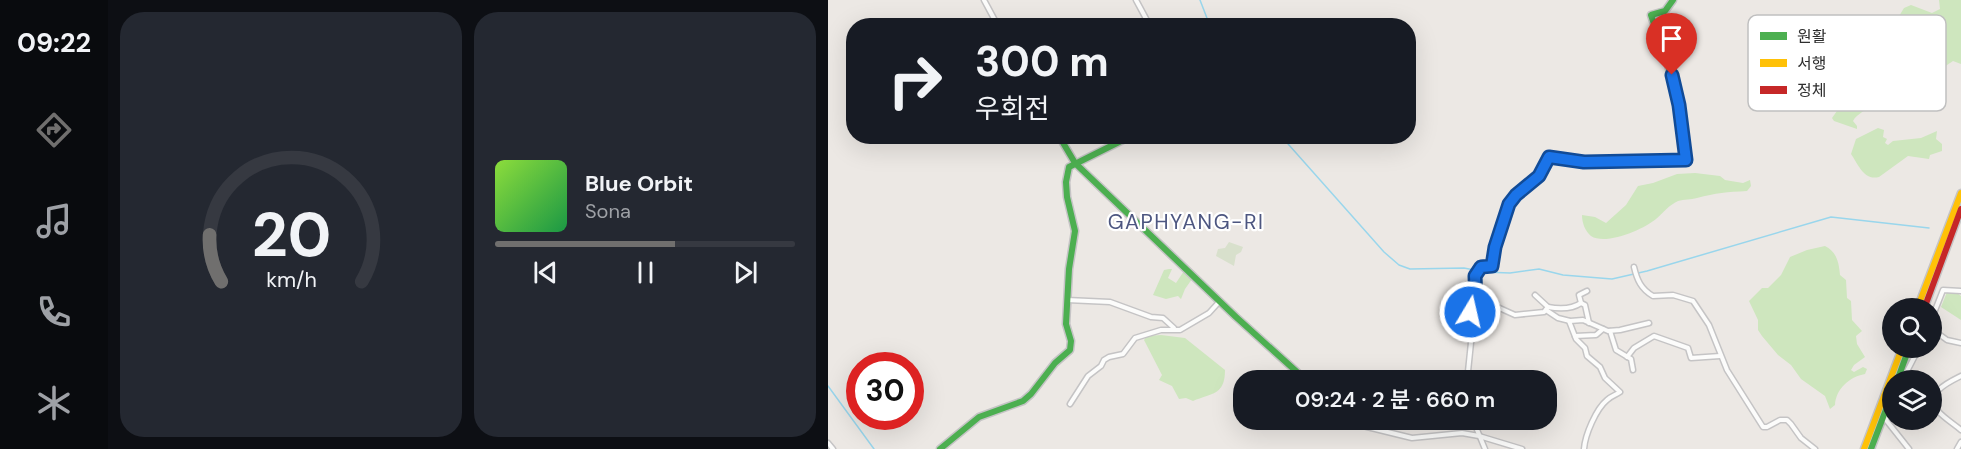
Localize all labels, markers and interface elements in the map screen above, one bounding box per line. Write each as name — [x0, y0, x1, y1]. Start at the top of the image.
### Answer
pin — [1646, 13, 1697, 75]
legend — [1748, 15, 1946, 111]
icon: arrive — [1655, 22, 1688, 55]
text: 09:22 — [17, 25, 91, 60]
text: 원활 — [1797, 26, 1827, 47]
text: 300 m — [975, 34, 1109, 89]
icon: right — [876, 42, 954, 120]
text: 서행 — [1797, 53, 1826, 74]
text: 정체 — [1797, 80, 1826, 101]
text: 우회전 — [975, 91, 1050, 126]
icon: directions — [33, 109, 75, 151]
text: Blue Orbit — [585, 169, 693, 198]
text: 20 — [251, 194, 331, 275]
text: Sona — [585, 198, 631, 224]
icon: music — [33, 200, 75, 242]
district label: GAPHYANG-RI — [1108, 208, 1264, 236]
icon: previous — [529, 256, 562, 289]
icon: pause — [629, 256, 662, 289]
icon: next — [729, 256, 762, 289]
text: km/h — [266, 266, 316, 294]
position arrow — [1438, 280, 1502, 344]
icon: phone — [33, 291, 75, 333]
map controls — [1882, 298, 1942, 430]
button: search — [1882, 298, 1942, 358]
speed limit sign: 30 — [846, 352, 924, 430]
button: layers — [1882, 370, 1942, 430]
icon: climate — [33, 382, 75, 424]
text: 09:24 · 2 분 · 660 m — [1295, 385, 1495, 414]

